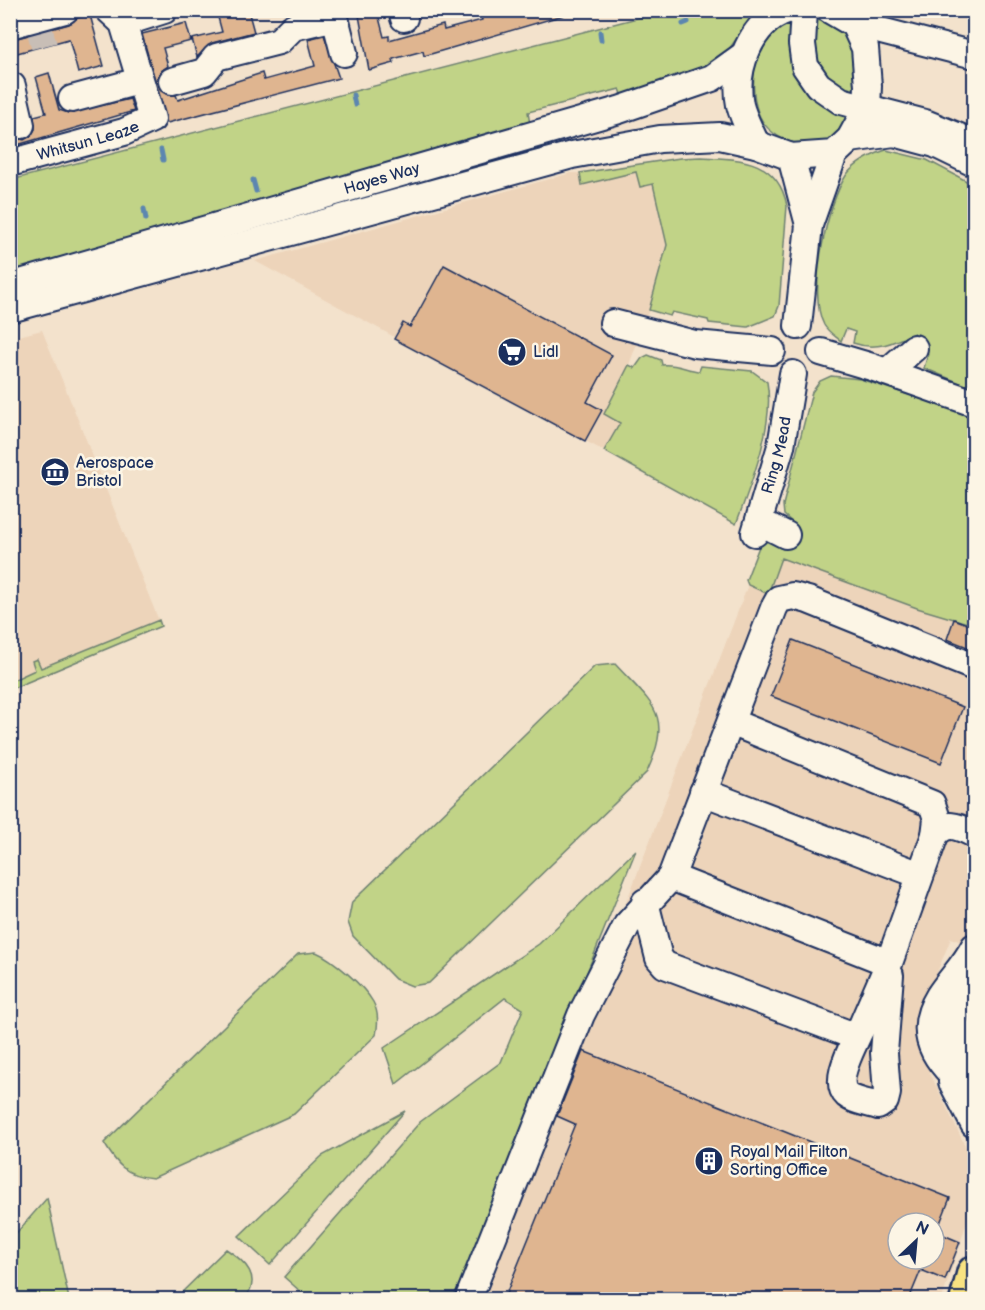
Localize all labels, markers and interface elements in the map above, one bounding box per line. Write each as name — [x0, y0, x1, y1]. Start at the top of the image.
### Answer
street label: Whitsun Leaze — [35, 117, 143, 165]
street label: Hayes Way — [342, 158, 423, 199]
supermarket icon: Lidl — [496, 336, 528, 368]
place label: Lidl — [533, 343, 559, 362]
street label: Ring Mead — [758, 415, 795, 496]
place label: Aerospace Bristol — [76, 454, 154, 491]
museum icon: Aerospace Bristol — [39, 456, 71, 488]
place label: Royal Mail Filton Sorting Office — [730, 1143, 848, 1180]
building icon: Royal Mail Filton Sorting Office — [693, 1145, 725, 1177]
north arrow — [886, 1211, 946, 1271]
text: N — [912, 1218, 931, 1240]

